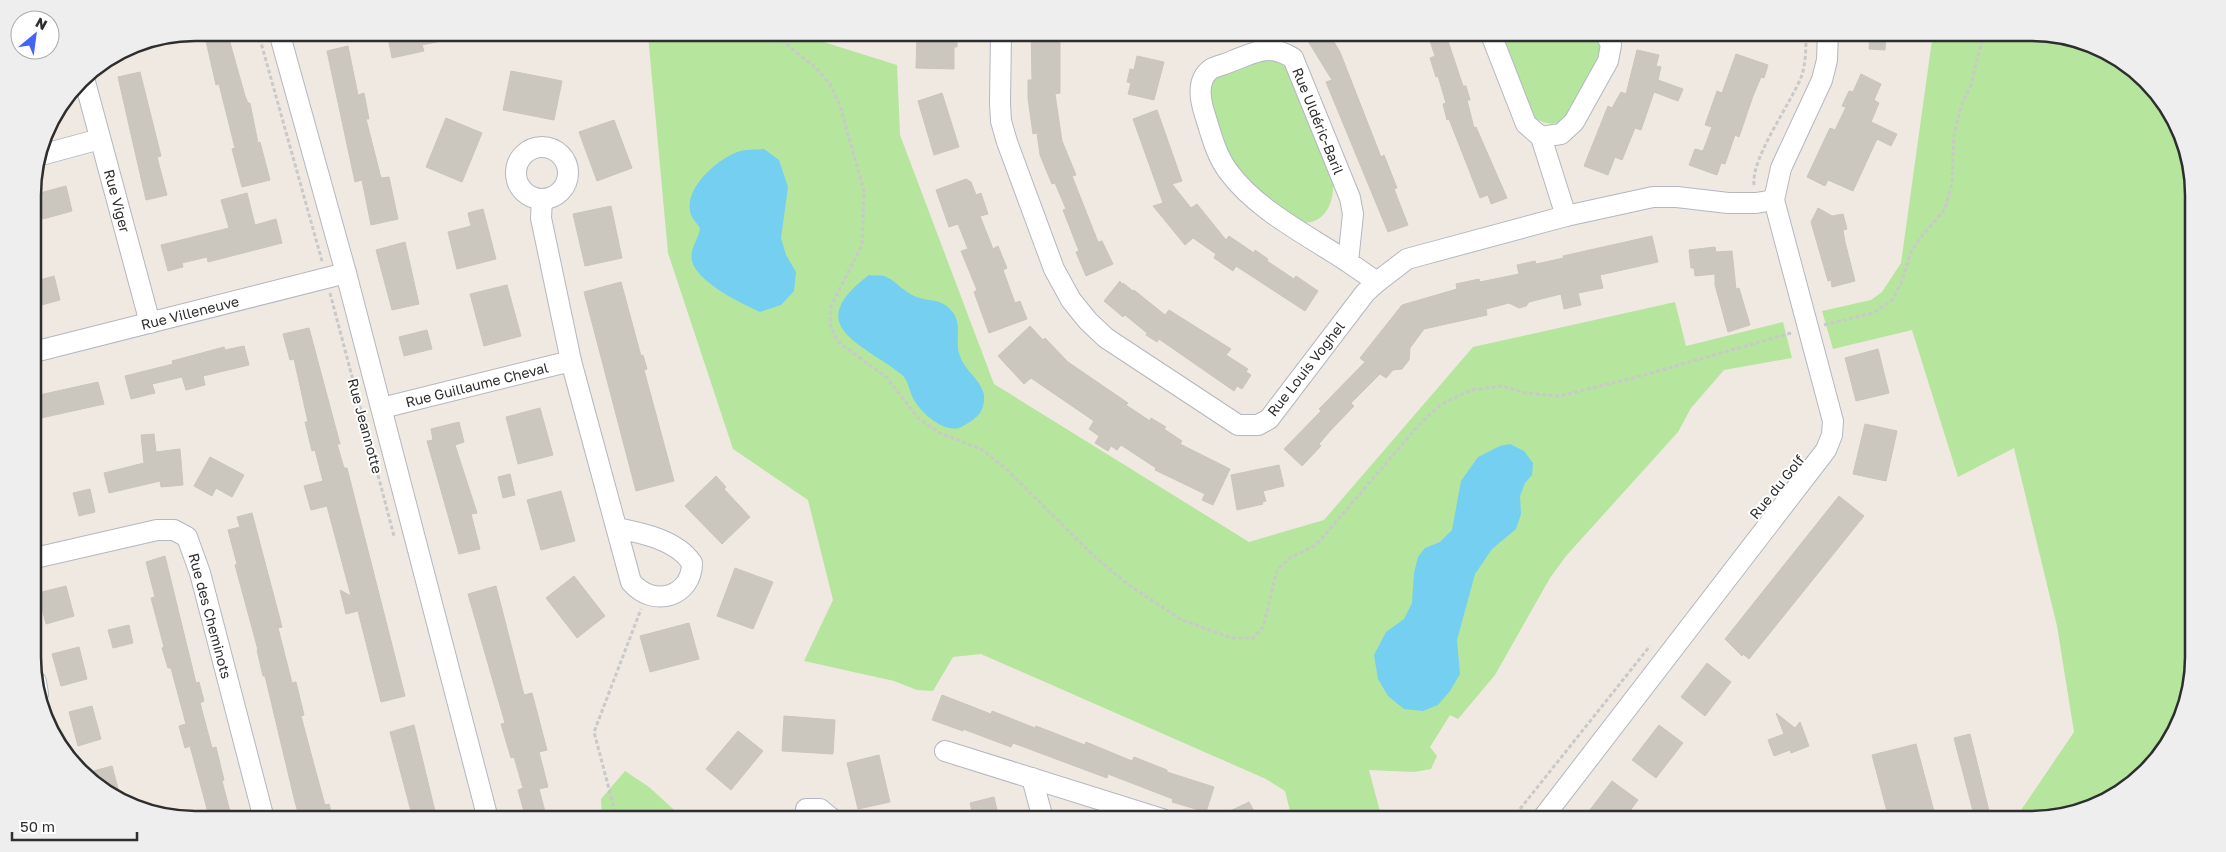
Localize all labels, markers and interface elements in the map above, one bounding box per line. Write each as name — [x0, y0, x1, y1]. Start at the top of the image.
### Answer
north arrow — [10, 10, 60, 60]
text: N — [33, 13, 50, 33]
street label: Rue Uldéric-Baril — [1289, 65, 1348, 177]
street label: Rue Viger — [101, 167, 134, 235]
street label: Rue Villeneuve — [139, 292, 241, 333]
street label: Rue Louis Voghel — [1263, 318, 1348, 419]
street label: Rue Guillaume Cheval — [404, 359, 550, 410]
street label: Rue Jeannotte — [345, 376, 386, 475]
street label: Rue du Golf — [1746, 451, 1808, 522]
street label: Rue des Cheminots — [186, 551, 235, 681]
scale bar — [12, 810, 138, 842]
text: 50 m — [20, 817, 55, 835]

